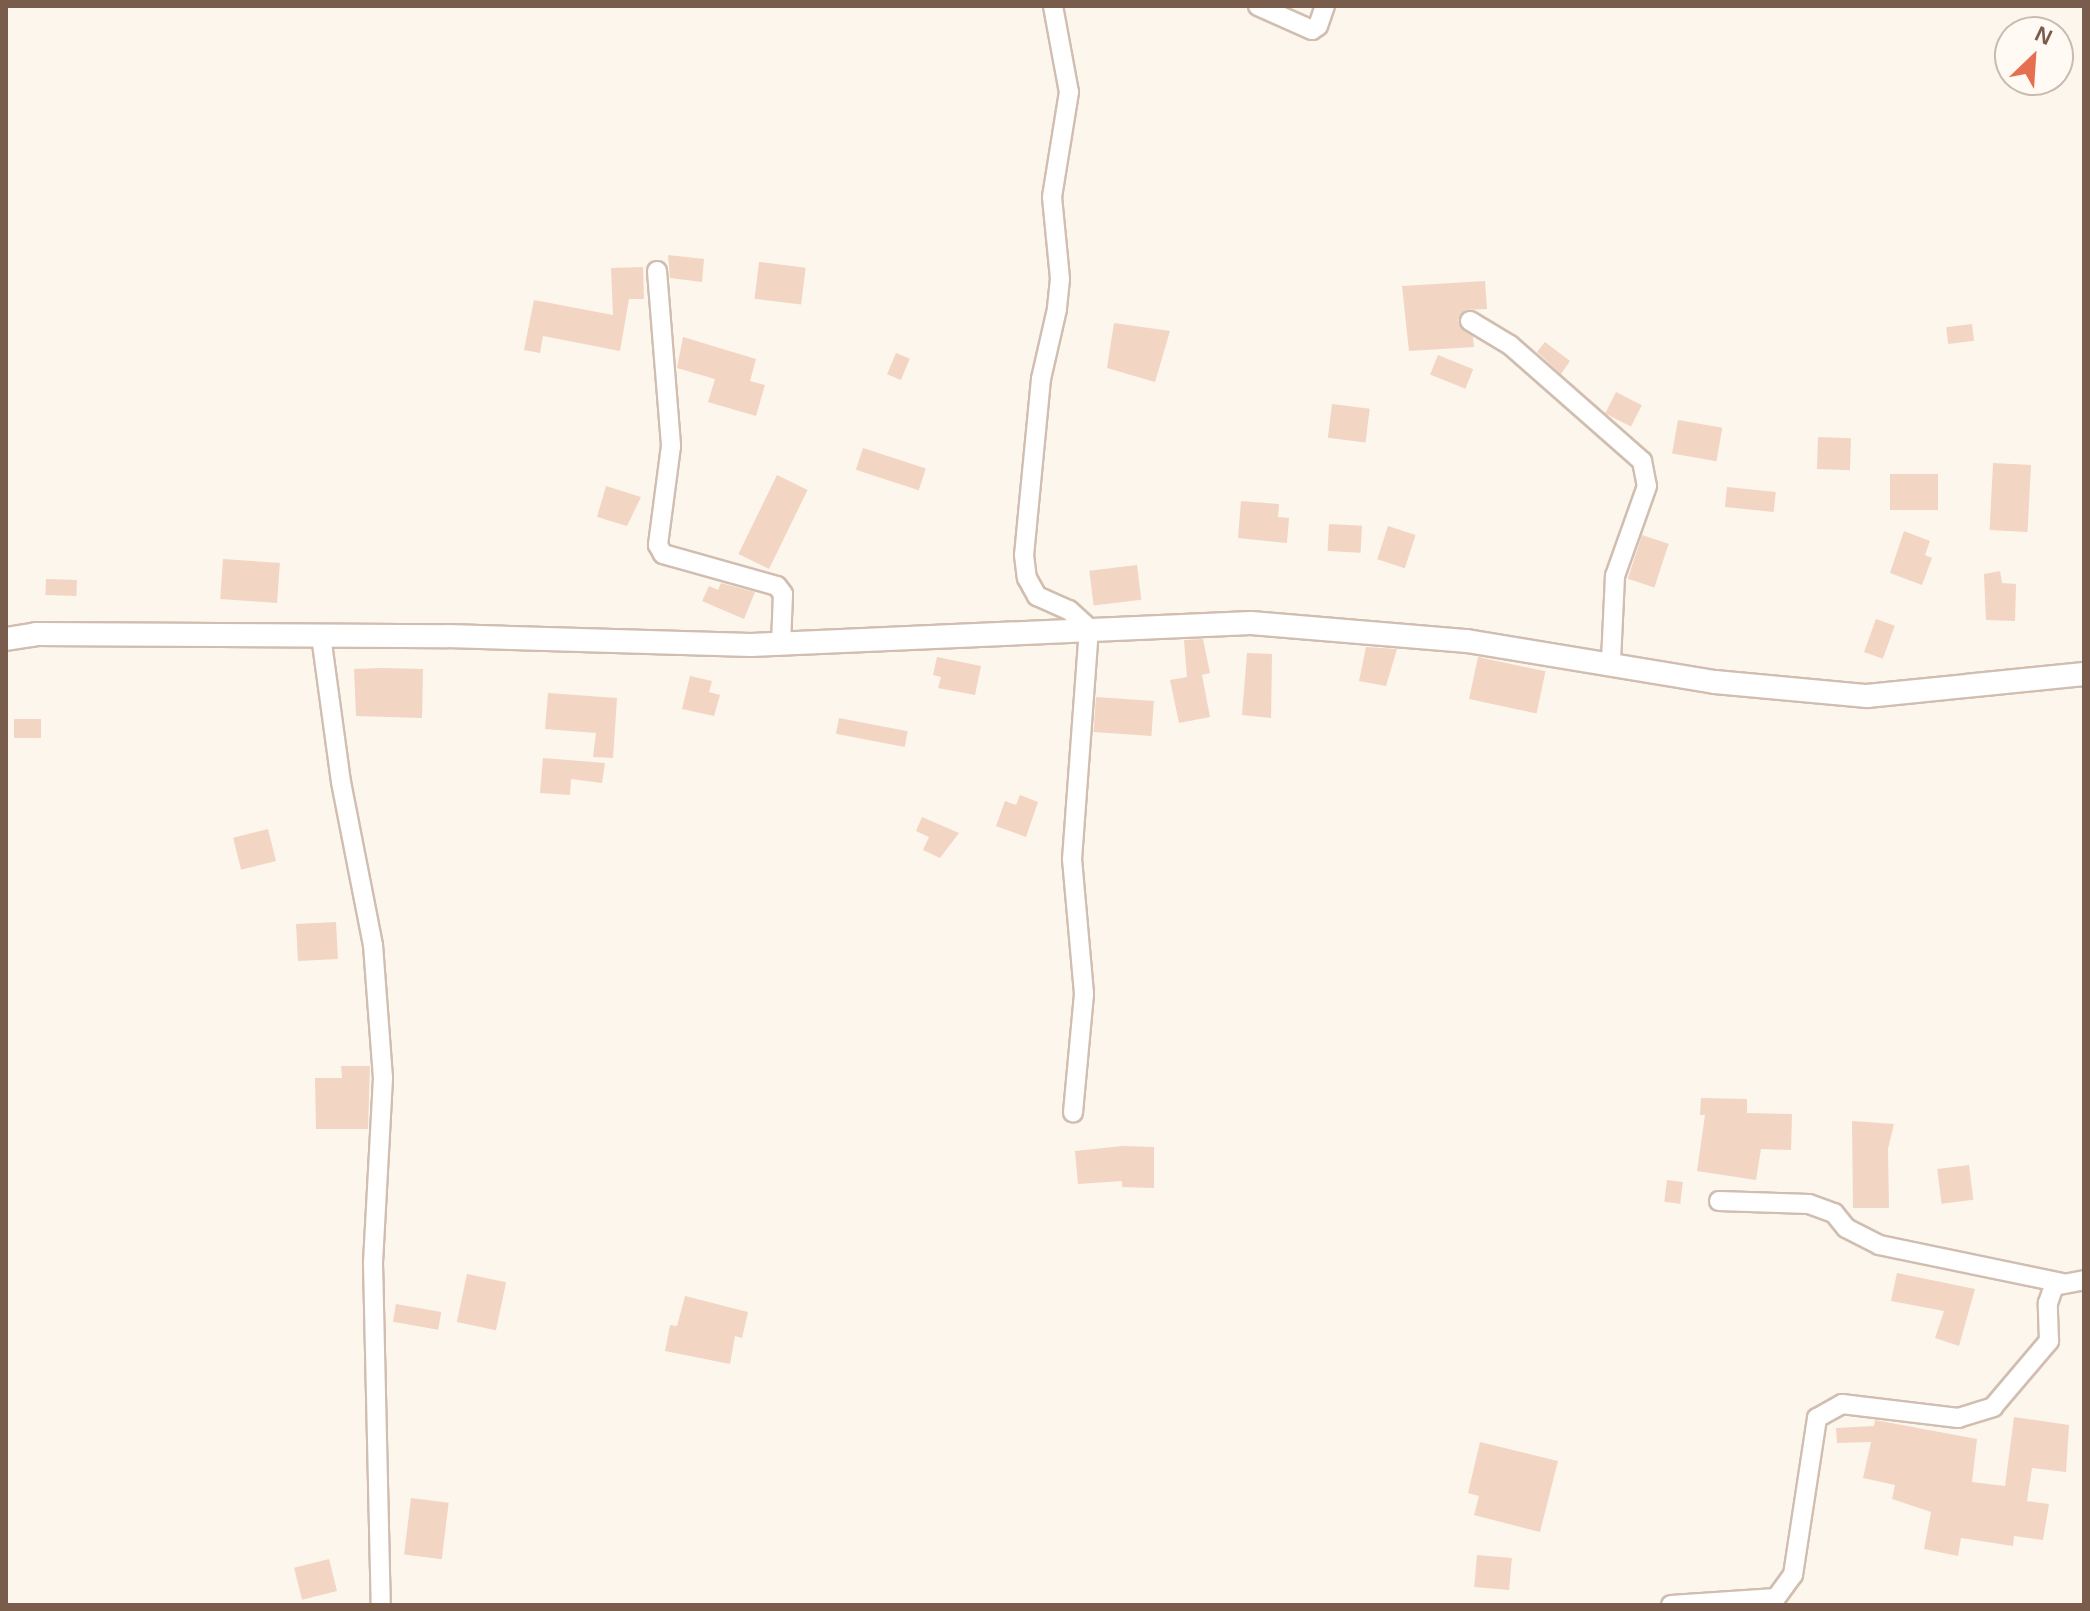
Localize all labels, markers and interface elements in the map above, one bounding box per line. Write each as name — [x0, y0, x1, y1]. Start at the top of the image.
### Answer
north arrow — [1994, 16, 2074, 96]
text: N — [2031, 21, 2056, 50]

